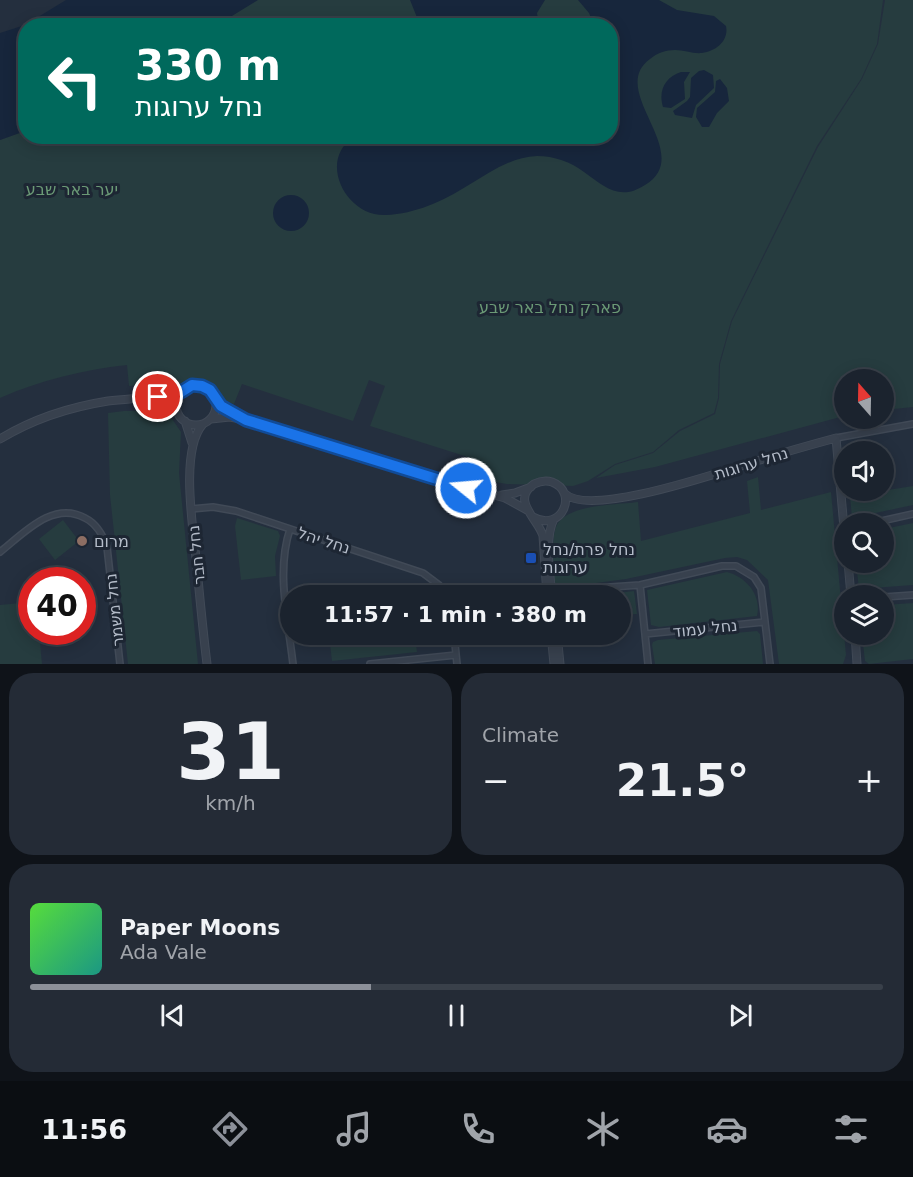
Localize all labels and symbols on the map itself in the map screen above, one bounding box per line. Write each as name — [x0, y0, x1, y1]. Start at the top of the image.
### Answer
park label: יער באר שבע — [26, 180, 118, 199]
park label: פארק נחל באר שבע — [479, 298, 621, 317]
north arrow — [834, 369, 894, 429]
pin — [132, 371, 183, 422]
street label: נחל ערוגות — [712, 443, 790, 484]
position arrow — [434, 456, 498, 520]
street label: נחל יהל — [295, 523, 353, 558]
street label: נחל חבר — [184, 524, 209, 586]
place label: מרום — [94, 532, 129, 551]
marker: מרום — [75, 534, 89, 548]
place label: נחל פרת/נחל ערוגות — [543, 540, 635, 577]
marker: נחל פרת/נחל ערוגות — [524, 551, 538, 565]
speed limit sign: 40 — [18, 567, 96, 645]
street label: נחל משמר — [101, 573, 128, 647]
street label: נחל עמוד — [672, 616, 738, 641]

